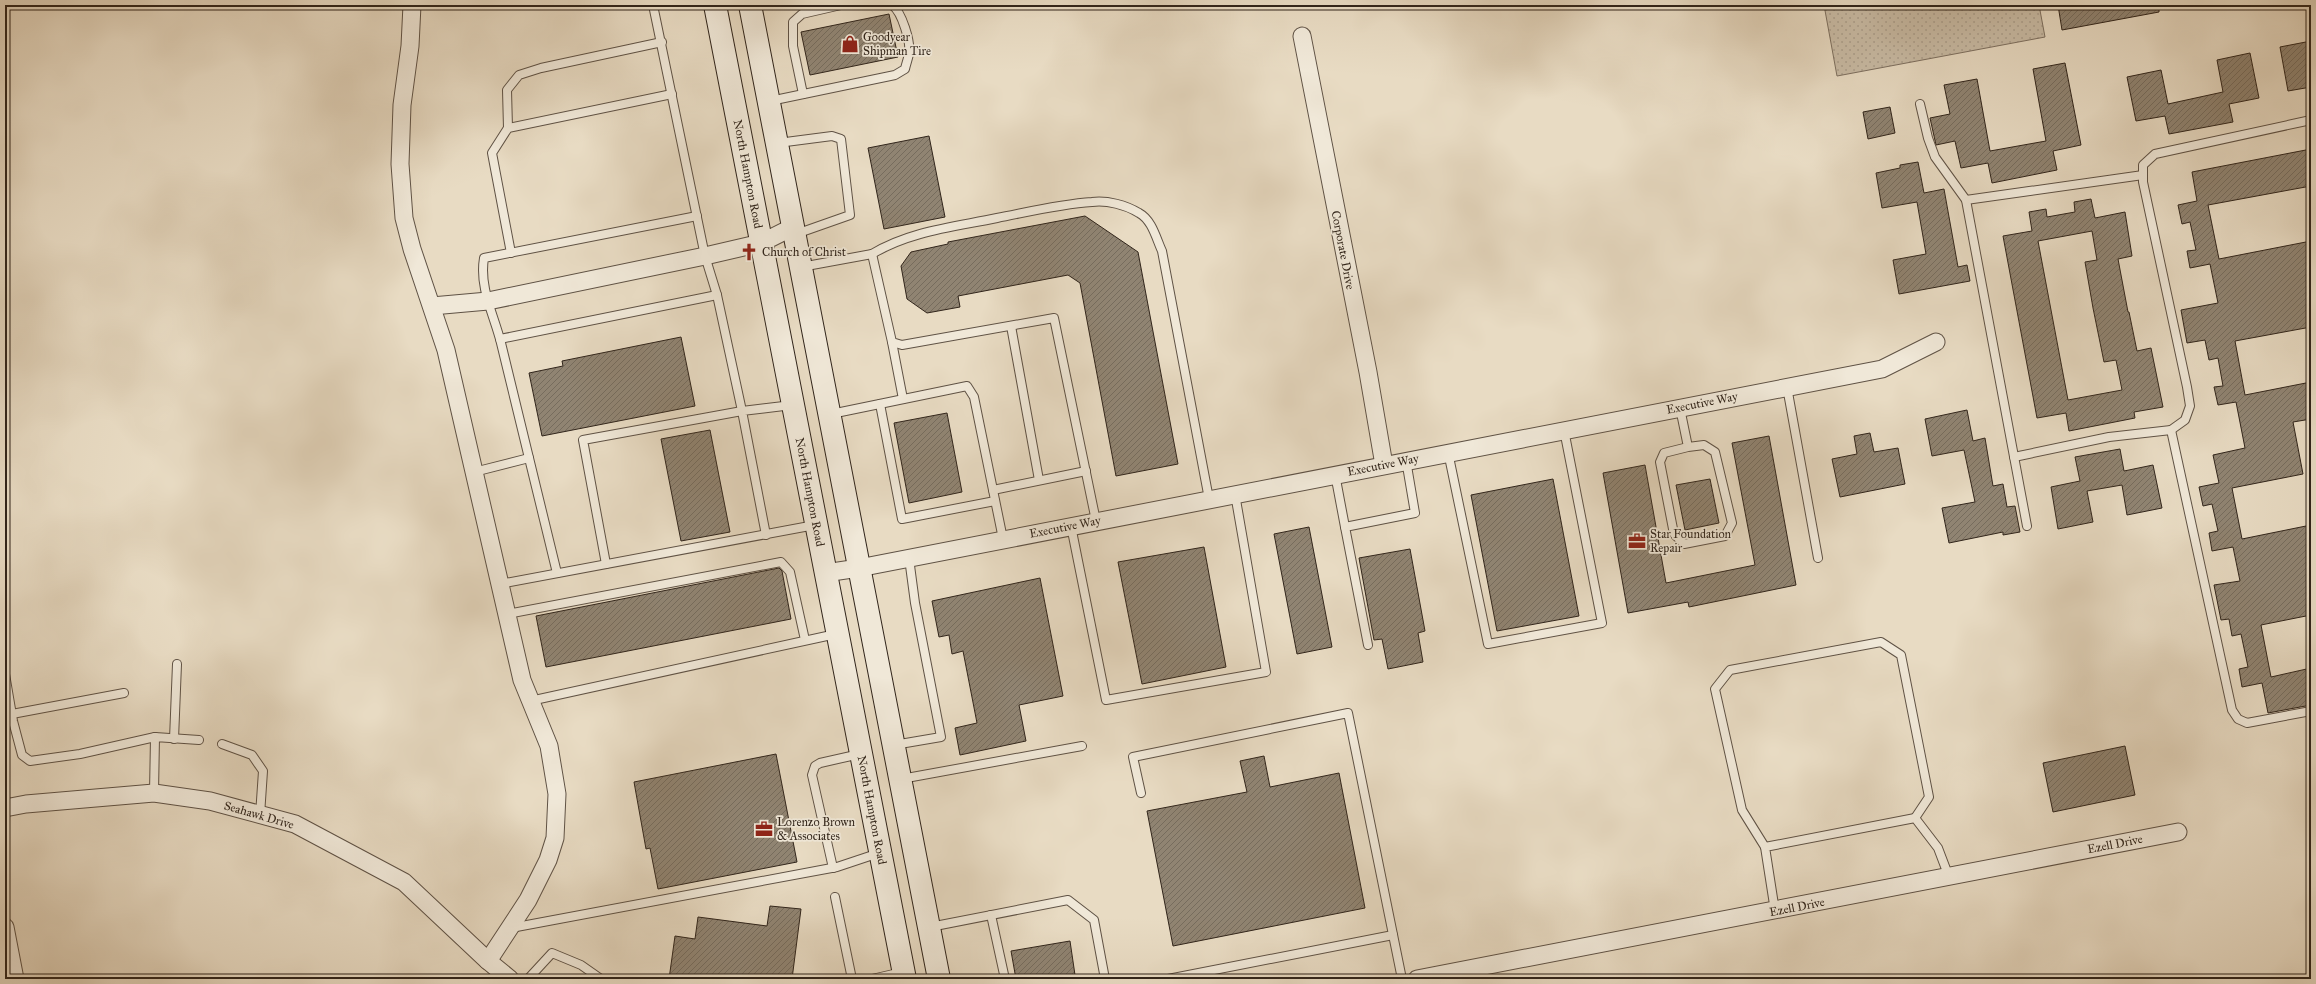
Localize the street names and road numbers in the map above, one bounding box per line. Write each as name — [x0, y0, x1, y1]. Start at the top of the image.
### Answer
street label: North Hampton Road — [731, 118, 765, 230]
street label: Corporate Drive — [1328, 209, 1358, 291]
street label: Executive Way — [1665, 389, 1739, 417]
street label: North Hampton Road — [793, 436, 827, 548]
street label: Executive Way — [1346, 451, 1420, 479]
street label: Executive Way — [1028, 513, 1102, 541]
street label: North Hampton Road — [855, 754, 889, 866]
street label: Seahawk Drive — [222, 798, 296, 832]
street label: Ezell Drive — [2086, 832, 2144, 856]
street label: Ezell Drive — [1768, 895, 1826, 919]

